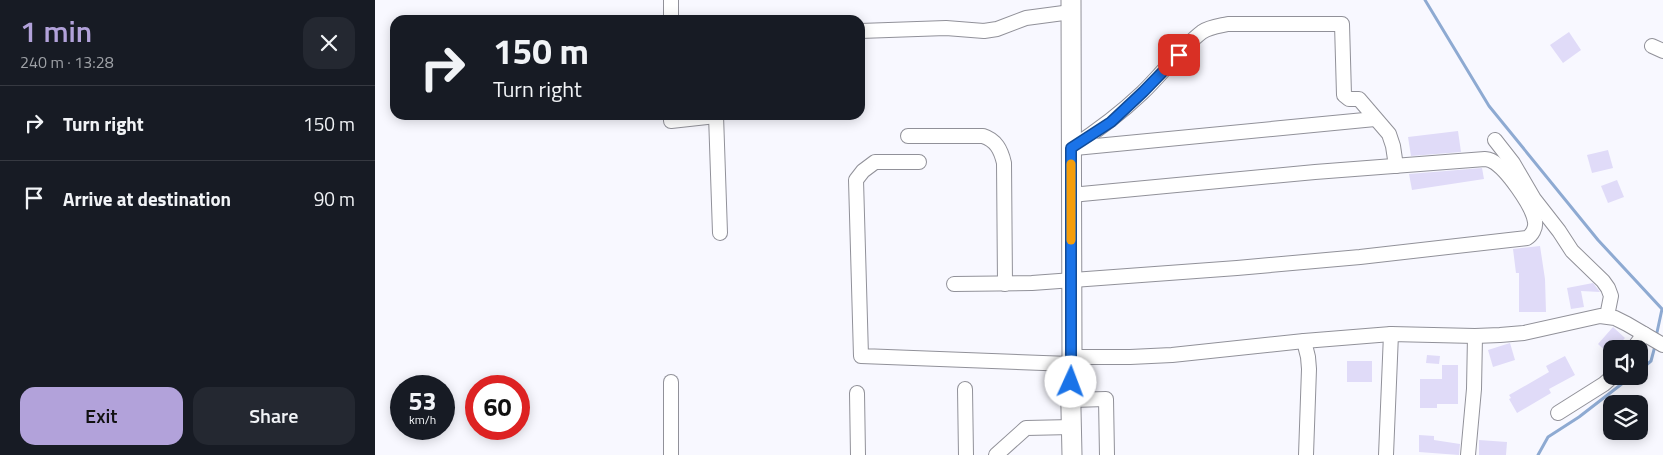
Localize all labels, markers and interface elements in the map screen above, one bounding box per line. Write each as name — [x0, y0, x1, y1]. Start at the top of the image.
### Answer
text: 1 min — [20, 8, 92, 54]
button: close — [303, 17, 355, 69]
text: 150 m — [493, 24, 589, 78]
pin — [1158, 34, 1200, 76]
icon: right — [410, 35, 475, 100]
icon: arrive — [1165, 41, 1193, 69]
text: 240 m · 13:28 — [20, 50, 114, 74]
text: Turn right — [493, 72, 582, 106]
icon: right — [20, 109, 48, 137]
text: Turn right — [63, 109, 144, 138]
text: 150 m — [303, 109, 355, 138]
icon: arrive — [20, 184, 48, 212]
text: Arrive at destination — [63, 184, 231, 213]
text: 90 m — [314, 184, 355, 213]
map controls — [1603, 340, 1648, 440]
button: sound — [1603, 340, 1648, 385]
position arrow — [1044, 355, 1096, 407]
speed limit sign: 60 — [465, 375, 530, 440]
text: 53 — [408, 382, 437, 420]
button: Exit — [20, 387, 183, 445]
button: Share — [193, 387, 355, 445]
button: layers — [1603, 395, 1648, 440]
text: km/h — [409, 410, 436, 429]

